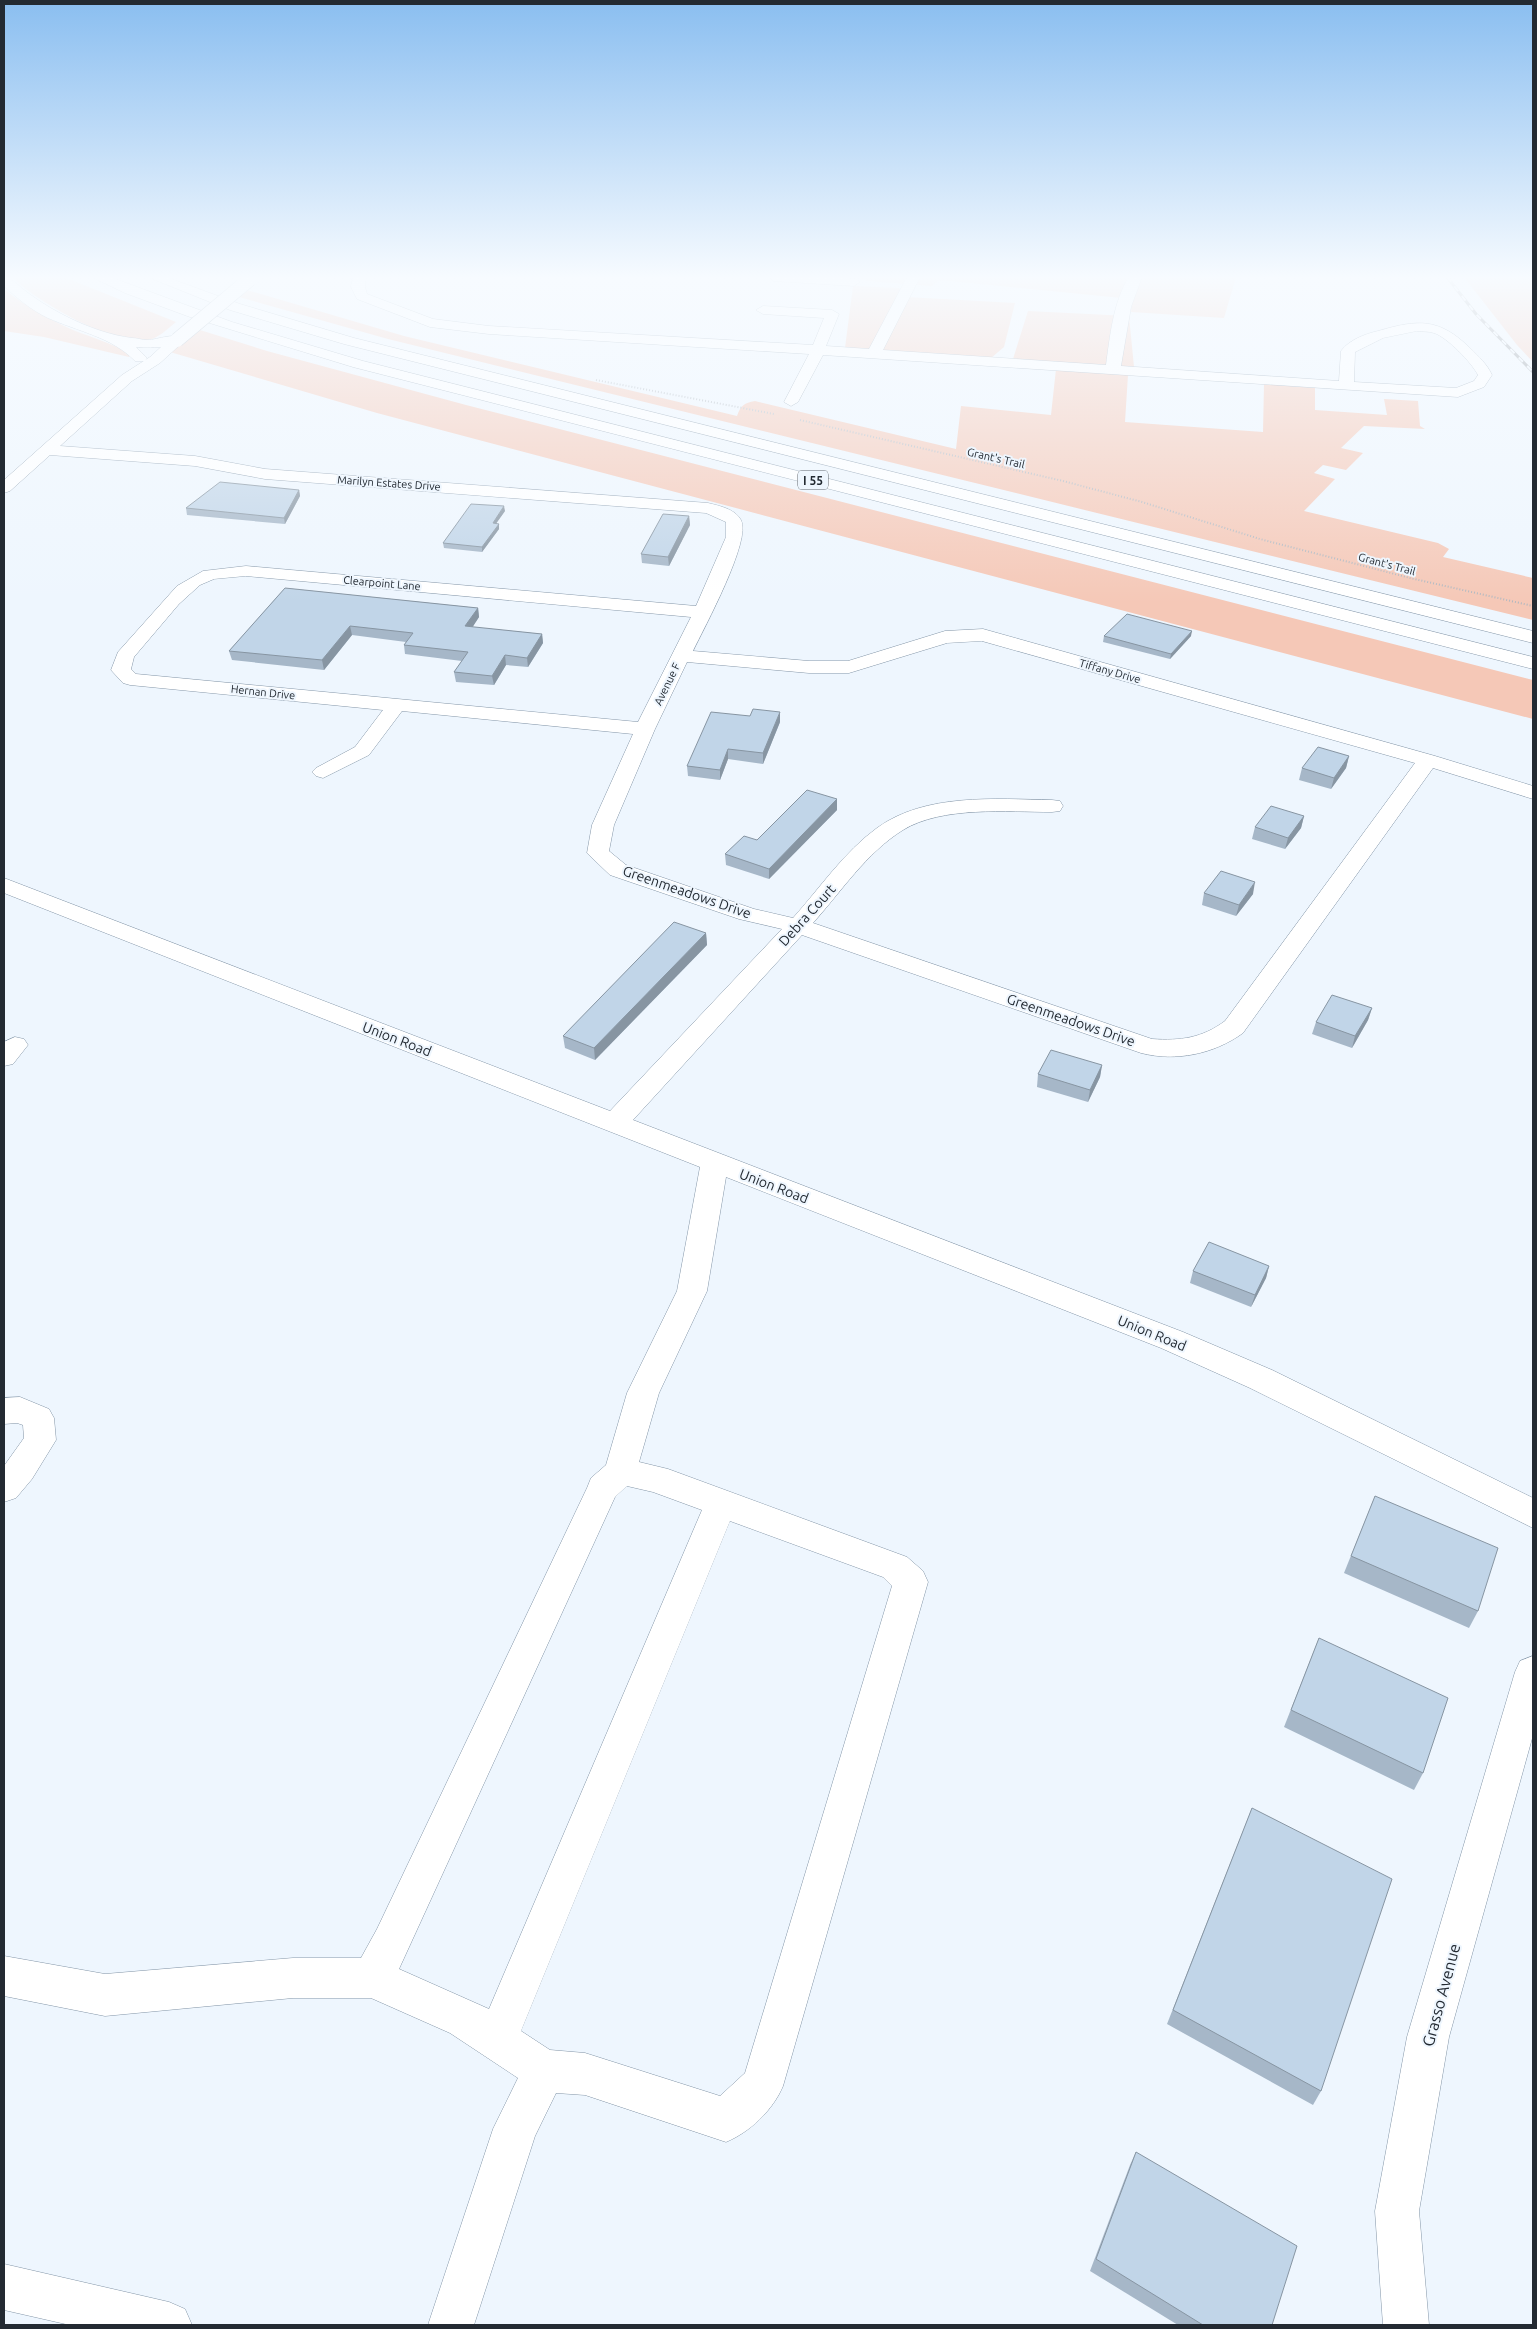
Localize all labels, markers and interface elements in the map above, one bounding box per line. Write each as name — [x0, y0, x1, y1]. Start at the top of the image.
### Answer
street label: Grant's Trail — [966, 446, 1026, 470]
road number: I 55 — [798, 470, 828, 490]
street label: Marilyn Estates Drive — [337, 473, 441, 493]
street label: Grant's Trail — [1357, 551, 1417, 577]
street label: Clearpoint Lane — [343, 574, 421, 592]
street label: Tiffany Drive — [1078, 657, 1142, 685]
street label: Avenue F — [652, 661, 682, 707]
street label: Hernan Drive — [230, 683, 296, 701]
street label: Greenmeadows Drive — [621, 863, 753, 921]
street label: Debra Court — [775, 881, 839, 949]
street label: Greenmeadows Drive — [1005, 991, 1137, 1049]
street label: Union Road — [360, 1019, 434, 1059]
street label: Union Road — [737, 1166, 811, 1206]
street label: Union Road — [1115, 1312, 1189, 1354]
street label: Grasso Avenue — [1419, 1942, 1463, 2048]

